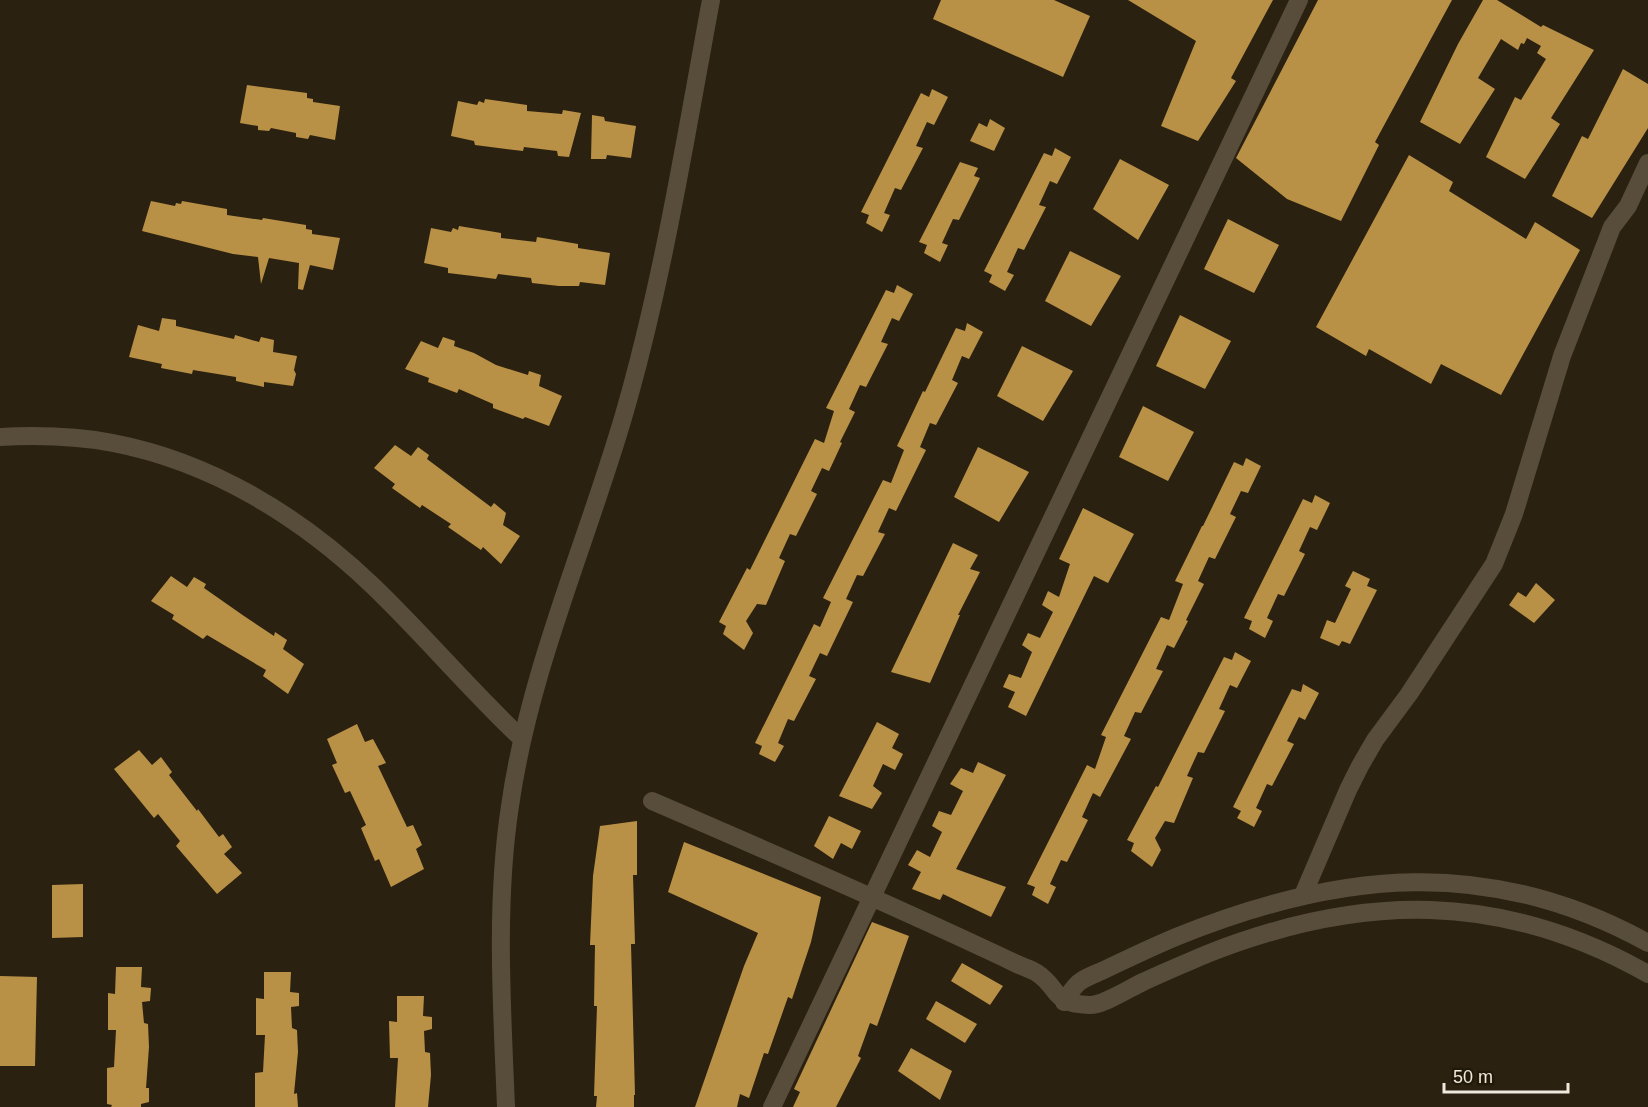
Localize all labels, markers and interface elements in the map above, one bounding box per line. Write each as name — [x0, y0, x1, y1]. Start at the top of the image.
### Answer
scale bar — [1444, 1056, 1568, 1094]
text: 50 m — [1453, 1067, 1493, 1087]

